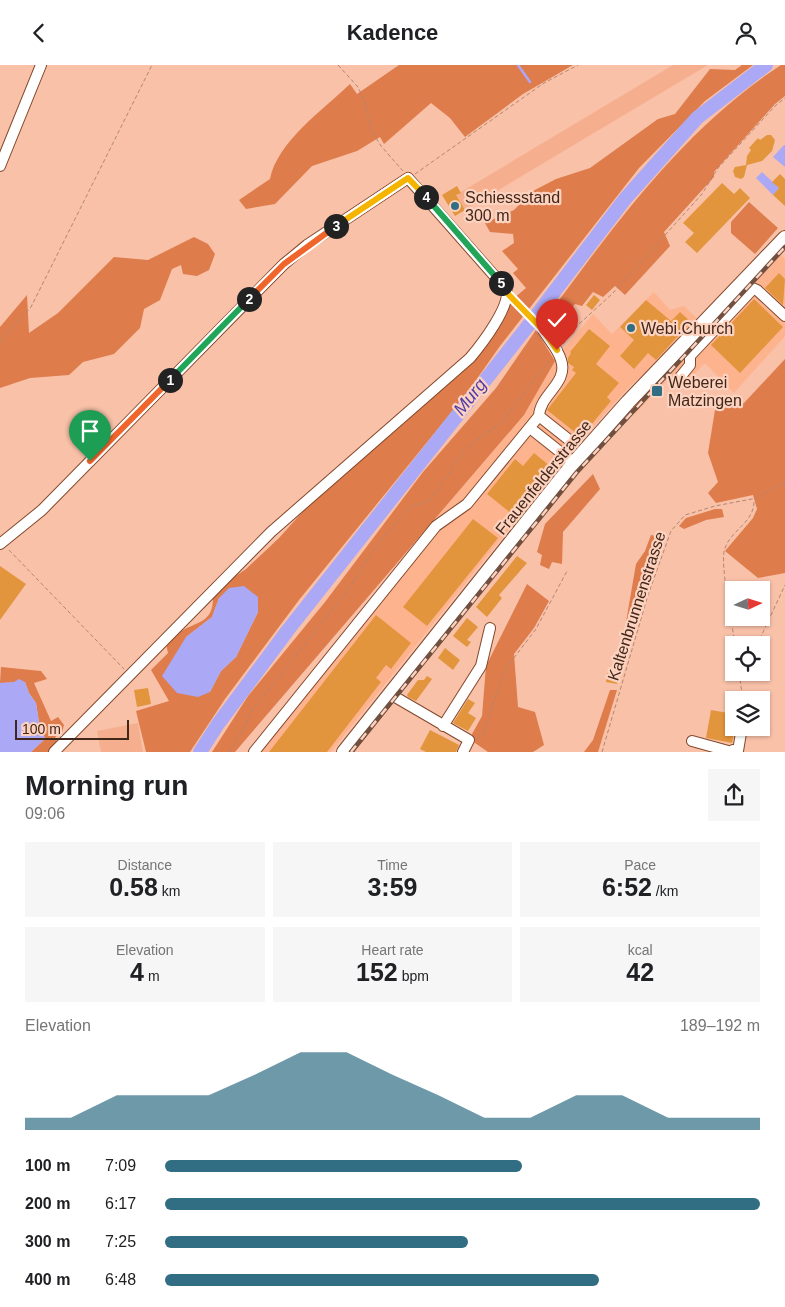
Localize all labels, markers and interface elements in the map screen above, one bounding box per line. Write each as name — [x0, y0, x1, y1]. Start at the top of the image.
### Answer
icon: back — [25, 19, 53, 47]
icon: person — [732, 19, 760, 47]
text: Kadence — [347, 20, 438, 45]
pin: 4 — [414, 185, 438, 209]
text: 4 — [423, 189, 430, 205]
place label: Schiessstand 300 m — [465, 189, 560, 224]
marker: Schiessstand 300 m — [449, 200, 461, 212]
pin: 3 — [324, 213, 348, 239]
text: 3 — [333, 218, 340, 234]
pin: 5 — [488, 271, 514, 295]
text: 5 — [498, 275, 505, 291]
pin: 2 — [236, 287, 262, 311]
text: 2 — [246, 291, 253, 307]
pin — [536, 299, 578, 350]
icon: check — [543, 306, 571, 334]
place label: Webi.Church — [641, 320, 733, 337]
marker: Webi.Church — [625, 322, 637, 334]
pin: 1 — [158, 367, 182, 393]
text: 1 — [167, 372, 174, 388]
place label: Weberei Matzingen — [668, 374, 742, 409]
water label: Murg — [449, 375, 491, 419]
marker: Weberei Matzingen — [650, 384, 664, 398]
pin — [69, 410, 111, 461]
icon: arrive — [76, 417, 104, 445]
street label: Frauenfelderstrasse — [492, 417, 595, 538]
street label: Kaltenbrunnenstrasse — [604, 529, 669, 683]
north arrow — [725, 581, 770, 626]
map controls — [725, 581, 770, 736]
button: locate — [725, 636, 770, 681]
button: layers — [725, 691, 770, 736]
scale bar — [15, 717, 129, 740]
text: 100 m — [22, 721, 61, 737]
button: share — [708, 769, 760, 821]
text: Morning run — [25, 770, 188, 801]
text: 09:06 — [25, 805, 65, 822]
text: Distance — [118, 857, 172, 873]
text: Time — [377, 857, 408, 873]
text: Pace — [624, 857, 656, 873]
text: 0.58 — [109, 873, 158, 901]
text: 3:59 — [367, 873, 418, 901]
text: 6:52 — [602, 873, 652, 901]
text: km — [158, 883, 180, 899]
text: /km — [652, 883, 678, 899]
text: Elevation — [116, 942, 174, 958]
text: Heart rate — [361, 942, 424, 958]
text: kcal — [628, 942, 653, 958]
text: 4 — [130, 958, 144, 986]
text: 152 — [356, 958, 398, 986]
text: 42 — [626, 958, 654, 986]
text: m — [144, 968, 160, 984]
text: bpm — [398, 968, 429, 984]
text: Elevation — [25, 1017, 91, 1034]
text: 189–192 m — [680, 1017, 760, 1034]
text: 100 m — [25, 1157, 70, 1174]
text: 7:09 — [105, 1157, 136, 1174]
text: 200 m — [25, 1195, 70, 1212]
text: 6:17 — [105, 1195, 136, 1212]
text: 300 m — [25, 1233, 70, 1250]
text: 7:25 — [105, 1233, 136, 1250]
text: 400 m — [25, 1271, 70, 1288]
text: 6:48 — [105, 1271, 136, 1288]

